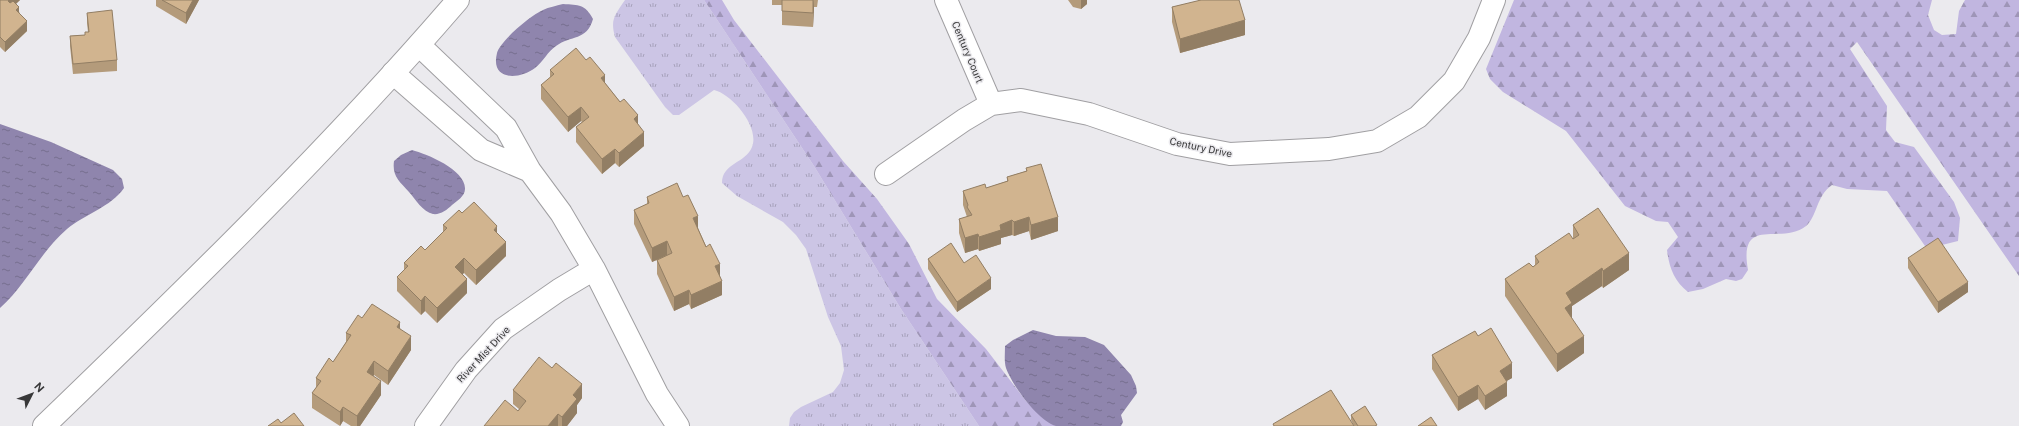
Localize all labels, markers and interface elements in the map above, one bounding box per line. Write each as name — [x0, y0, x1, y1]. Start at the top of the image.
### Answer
street label: Century Court — [950, 19, 986, 85]
street label: Century Drive — [1169, 135, 1234, 160]
street label: River Mist Drive — [454, 323, 512, 385]
north arrow — [12, 374, 52, 414]
text: N — [32, 380, 47, 395]

